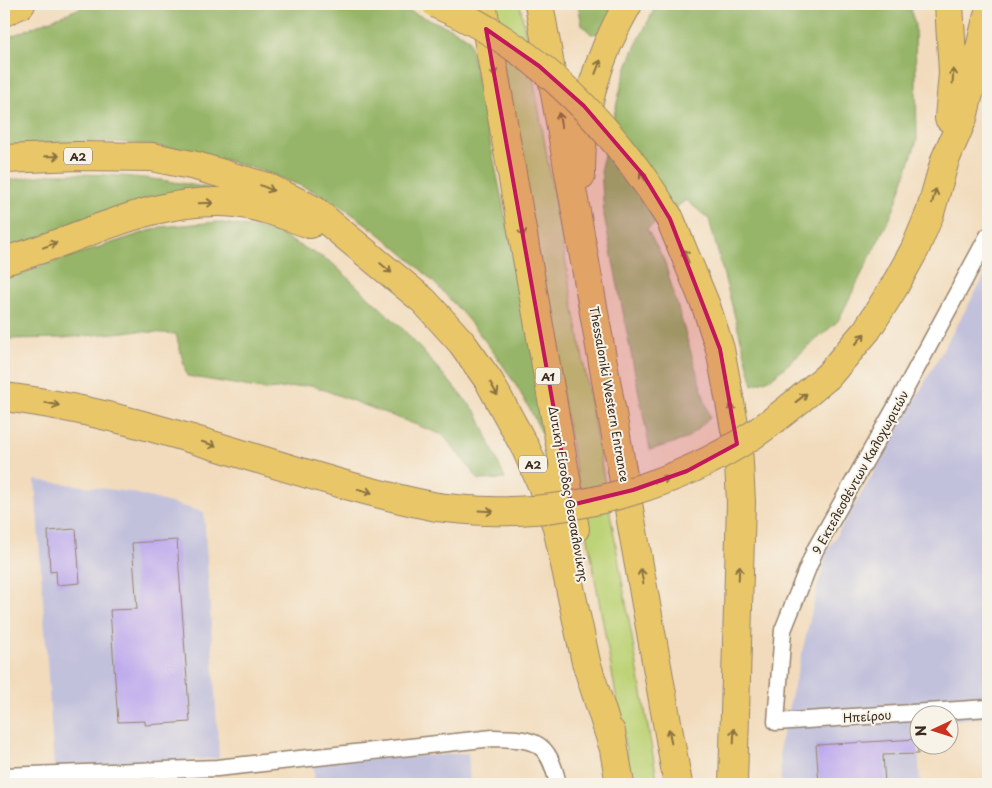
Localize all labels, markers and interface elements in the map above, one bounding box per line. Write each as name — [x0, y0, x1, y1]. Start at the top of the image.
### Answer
one-way arrow — [594, 60, 603, 75]
one-way arrow — [489, 61, 499, 77]
one-way arrow — [948, 69, 957, 85]
one-way arrow — [555, 112, 565, 128]
road number: Α2 — [64, 148, 92, 164]
one-way arrow — [44, 151, 60, 161]
one-way arrow — [639, 171, 649, 185]
one-way arrow — [259, 184, 274, 193]
one-way arrow — [930, 188, 940, 204]
one-way arrow — [198, 198, 214, 208]
one-way arrow — [517, 221, 527, 237]
one-way arrow — [42, 240, 57, 249]
one-way arrow — [681, 249, 690, 264]
one-way arrow — [380, 263, 393, 274]
street label: Thessaloniki Western Entrance — [586, 305, 634, 483]
one-way arrow — [854, 332, 865, 345]
road number: Α1 — [536, 368, 560, 384]
one-way arrow — [489, 382, 499, 397]
street label: 9 Εκτελεσθέντων Καλοχωριτών — [807, 387, 913, 557]
one-way arrow — [794, 393, 807, 404]
one-way arrow — [44, 400, 60, 409]
one-way arrow — [727, 404, 737, 420]
street label: Δυτική Είσοδος Θεσσαλονίκης — [545, 405, 593, 583]
one-way arrow — [201, 439, 217, 449]
road number: Α2 — [519, 456, 547, 472]
one-way arrow — [654, 475, 669, 484]
one-way arrow — [356, 487, 372, 497]
one-way arrow — [478, 506, 494, 515]
one-way arrow — [734, 565, 744, 582]
one-way arrow — [636, 569, 646, 585]
street label: Ηπείρου — [842, 705, 892, 727]
north arrow — [910, 706, 960, 756]
text: N — [910, 725, 931, 737]
one-way arrow — [729, 728, 739, 744]
one-way arrow — [664, 729, 674, 745]

